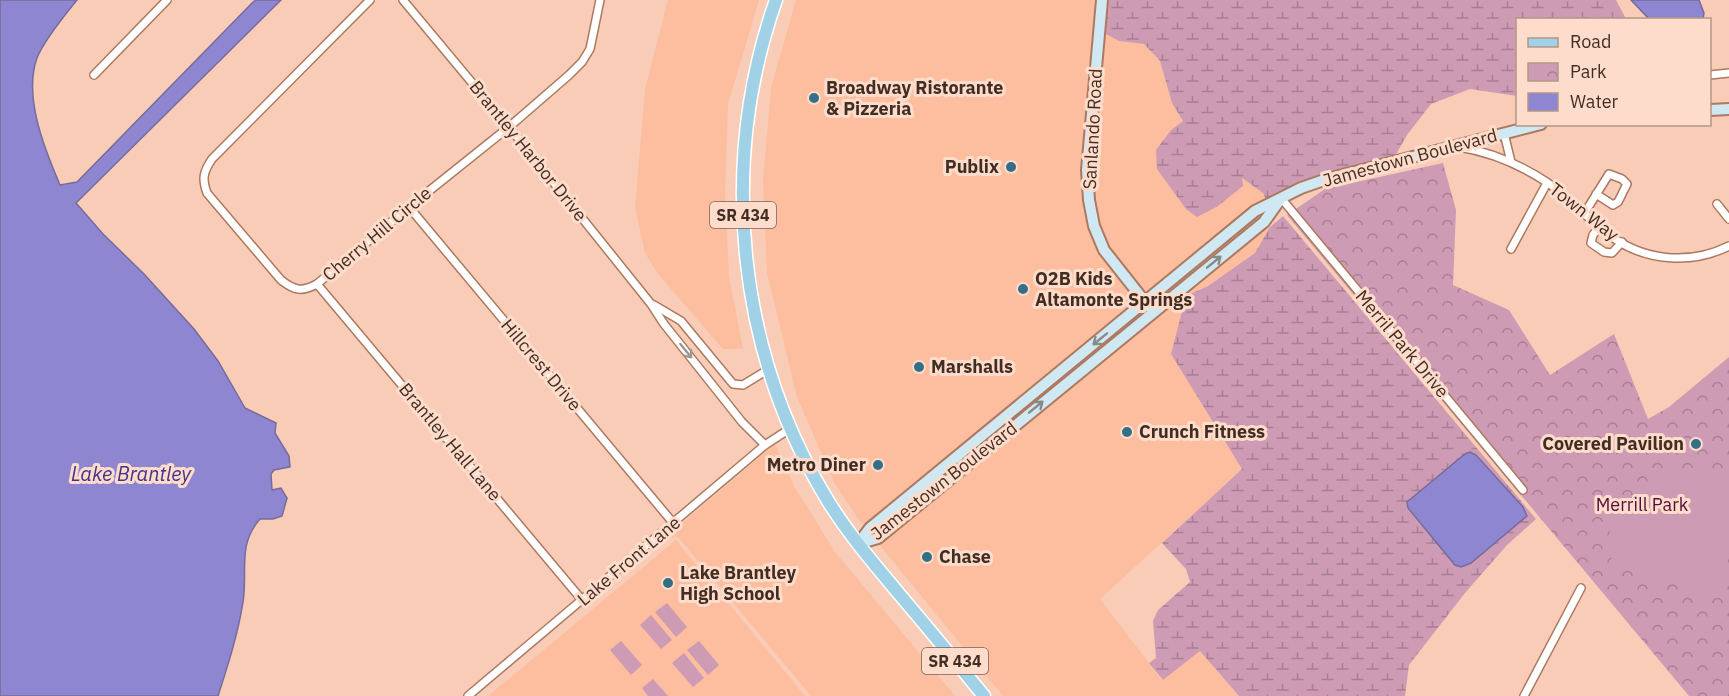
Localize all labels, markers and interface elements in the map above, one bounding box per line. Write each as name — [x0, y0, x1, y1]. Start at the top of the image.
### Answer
legend — [1516, 18, 1711, 126]
text: Road — [1570, 30, 1611, 53]
text: Park — [1570, 60, 1607, 83]
street label: Sanlando Road — [1078, 68, 1107, 190]
street label: Brantley Harbor Drive — [465, 76, 592, 226]
place label: Broadway Ristorante & Pizzeria — [826, 76, 1003, 120]
text: Water — [1570, 90, 1619, 113]
marker: Broadway Ristorante & Pizzeria — [807, 91, 821, 105]
street label: Jamestown Boulevard — [1320, 123, 1500, 192]
place label: Publix — [945, 155, 999, 178]
marker: Publix — [1004, 160, 1018, 174]
street label: Town Way — [1545, 177, 1624, 246]
street label: Cherry Hill Circle — [318, 181, 436, 286]
road number: SR 434 — [710, 202, 776, 228]
one-way arrow — [1206, 255, 1222, 268]
place label: O2B Kids Altamonte Springs — [1035, 267, 1192, 311]
marker: O2B Kids Altamonte Springs — [1016, 282, 1030, 296]
street label: Merril Park Drive — [1351, 285, 1454, 402]
street label: Hillcrest Drive — [496, 314, 587, 416]
one-way arrow — [1092, 332, 1108, 345]
one-way arrow — [679, 343, 692, 359]
place label: Marshalls — [931, 355, 1013, 378]
marker: Marshalls — [912, 360, 926, 374]
street label: Brantley Hall Lane — [394, 378, 507, 506]
one-way arrow — [1028, 401, 1044, 414]
street label: Jamestown Boulevard — [866, 416, 1021, 545]
place label: Crunch Fitness — [1139, 420, 1265, 443]
marker: Crunch Fitness — [1120, 425, 1134, 439]
place label: Covered Pavilion — [1542, 432, 1684, 455]
marker: Covered Pavilion — [1689, 437, 1703, 451]
place label: Metro Diner — [767, 453, 866, 476]
marker: Metro Diner — [871, 458, 885, 472]
water label: Lake Brantley — [71, 460, 192, 487]
park label: Merrill Park — [1596, 493, 1689, 516]
street label: Lake Front Lane — [572, 511, 685, 610]
place label: Chase — [939, 545, 991, 568]
marker: Chase — [920, 550, 934, 564]
place label: Lake Brantley High School — [680, 561, 796, 605]
marker: Lake Brantley High School — [661, 576, 675, 590]
road number: SR 434 — [922, 648, 988, 674]

